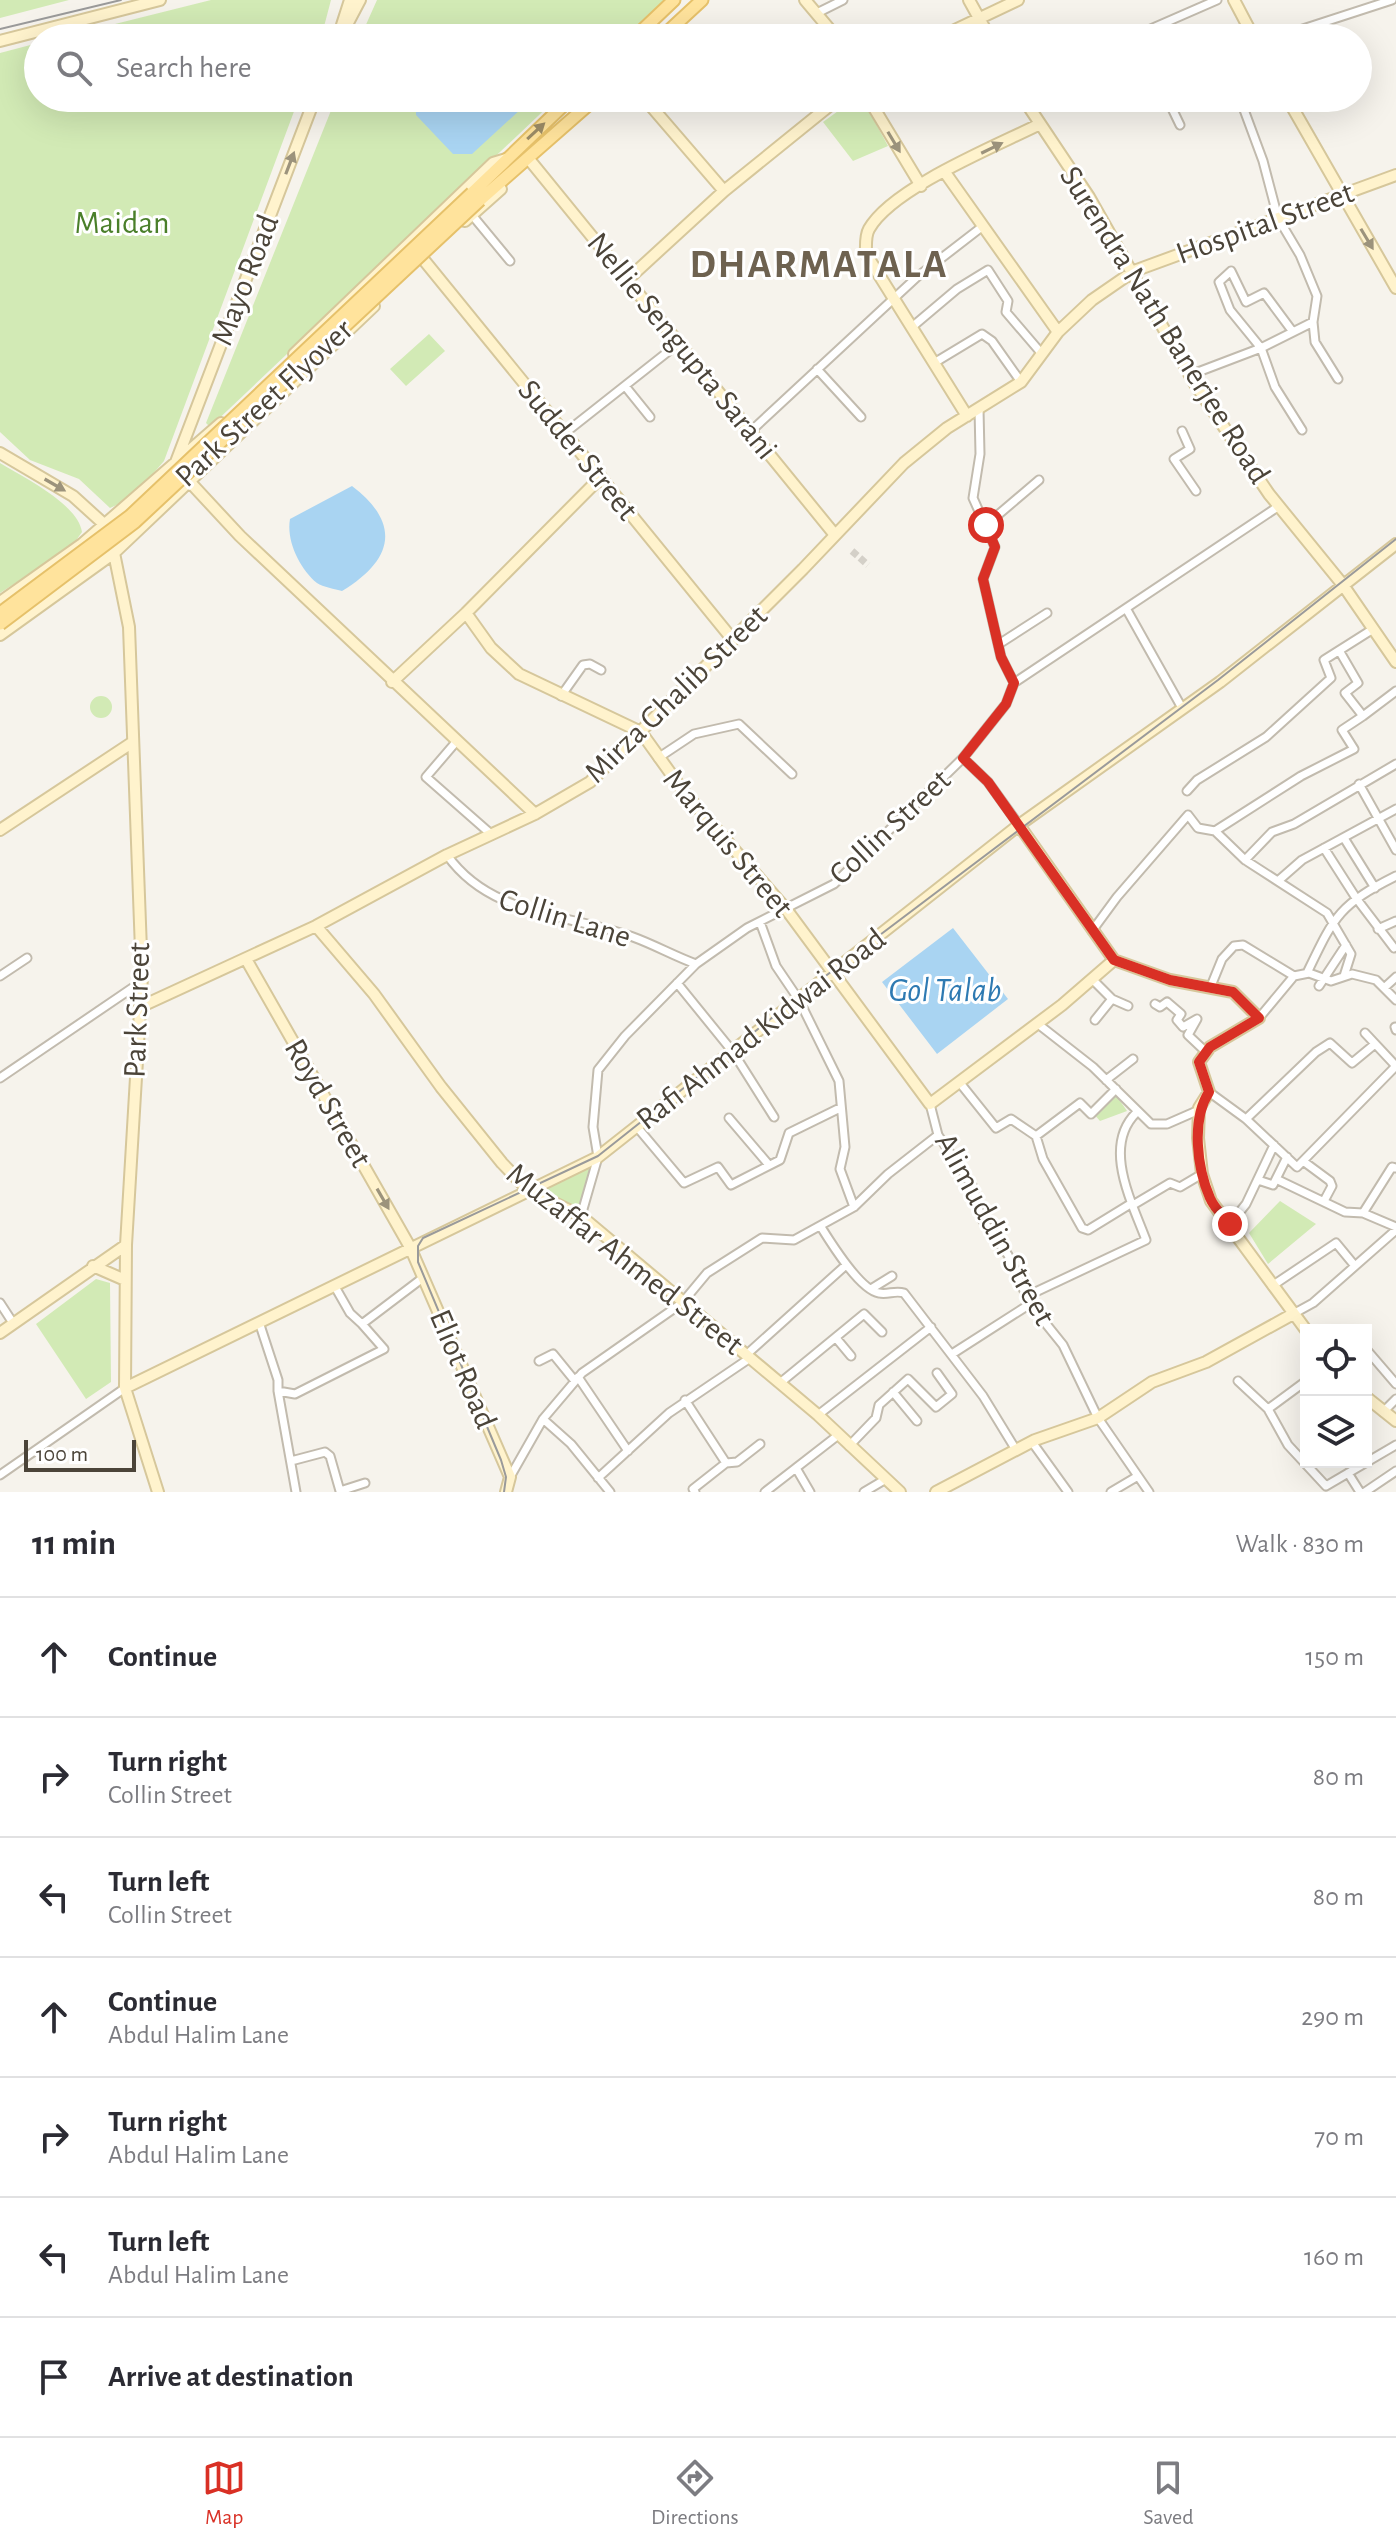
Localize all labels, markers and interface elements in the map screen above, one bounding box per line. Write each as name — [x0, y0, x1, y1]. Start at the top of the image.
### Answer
search box — [24, 24, 1372, 112]
icon: search — [52, 46, 96, 90]
text: Search here — [116, 53, 252, 83]
one-way arrow — [526, 123, 545, 141]
one-way arrow — [887, 131, 901, 153]
one-way arrow — [980, 141, 1004, 155]
one-way arrow — [284, 151, 297, 175]
street label: Surendra Nath Banerjee Road — [1054, 161, 1276, 489]
street label: Hospital Street — [1172, 176, 1358, 270]
park label: Maidan — [74, 207, 170, 239]
street label: Mayo Road — [205, 210, 285, 350]
street label: Nellie Sengupta Sarani — [581, 227, 783, 465]
one-way arrow — [1360, 228, 1374, 250]
district label: DHARMATALA — [690, 245, 948, 285]
street label: Park Street Flyover — [169, 313, 359, 493]
street label: Sudder Street — [512, 374, 644, 526]
one-way arrow — [44, 478, 66, 492]
route start — [968, 507, 1004, 543]
street label: Mirza Ghalib Street — [579, 599, 773, 789]
street label: Marquis Street — [657, 763, 799, 923]
street label: Collin Street — [823, 763, 957, 891]
street label: Collin Lane — [495, 883, 635, 953]
street label: Rafi Ahmad Kidwai Road — [631, 922, 891, 1136]
street label: Park Street — [119, 942, 155, 1078]
water label: Gol Talab — [888, 974, 1002, 1008]
street label: Royd Street — [279, 1033, 377, 1173]
street label: Alimuddin Street — [929, 1128, 1061, 1330]
street label: Muzaffar Ahmed Street — [501, 1157, 749, 1361]
one-way arrow — [376, 1188, 389, 1211]
route end — [1212, 1206, 1248, 1242]
street label: Eliot Road — [424, 1305, 502, 1433]
map controls — [1300, 1324, 1372, 1468]
button: locate — [1300, 1324, 1372, 1396]
button: layers — [1300, 1396, 1372, 1468]
scale bar — [24, 1436, 136, 1472]
text: 100 m — [36, 1443, 88, 1465]
text: 11 min — [32, 1527, 116, 1561]
text: Walk · 830 m — [1236, 1531, 1364, 1557]
icon: ahead — [32, 1635, 76, 1679]
text: Continue — [108, 1642, 217, 1672]
text: 150 m — [1305, 1644, 1364, 1670]
text: Turn right — [108, 1747, 227, 1777]
icon: right — [32, 1755, 76, 1799]
text: 80 m — [1313, 1764, 1364, 1790]
text: Collin Street — [108, 1782, 232, 1808]
text: Turn left — [108, 1867, 209, 1897]
icon: left — [32, 1875, 76, 1919]
text: 80 m — [1313, 1884, 1364, 1910]
text: Collin Street — [108, 1902, 232, 1928]
text: Continue — [108, 1987, 217, 2017]
icon: ahead — [32, 1995, 76, 2039]
text: 290 m — [1301, 2004, 1364, 2030]
text: Abdul Halim Lane — [108, 2022, 289, 2048]
text: Turn right — [108, 2107, 227, 2137]
icon: right — [32, 2115, 76, 2159]
text: 70 m — [1314, 2124, 1364, 2150]
text: Abdul Halim Lane — [108, 2142, 289, 2168]
text: Turn left — [108, 2227, 209, 2257]
icon: left — [32, 2235, 76, 2279]
text: 160 m — [1304, 2244, 1364, 2270]
text: Abdul Halim Lane — [108, 2262, 289, 2288]
icon: arrive — [32, 2355, 76, 2399]
text: Arrive at destination — [108, 2362, 354, 2392]
tab: Map — [202, 2456, 246, 2530]
tab: Directions — [651, 2456, 739, 2530]
tab: Saved — [1143, 2456, 1194, 2530]

